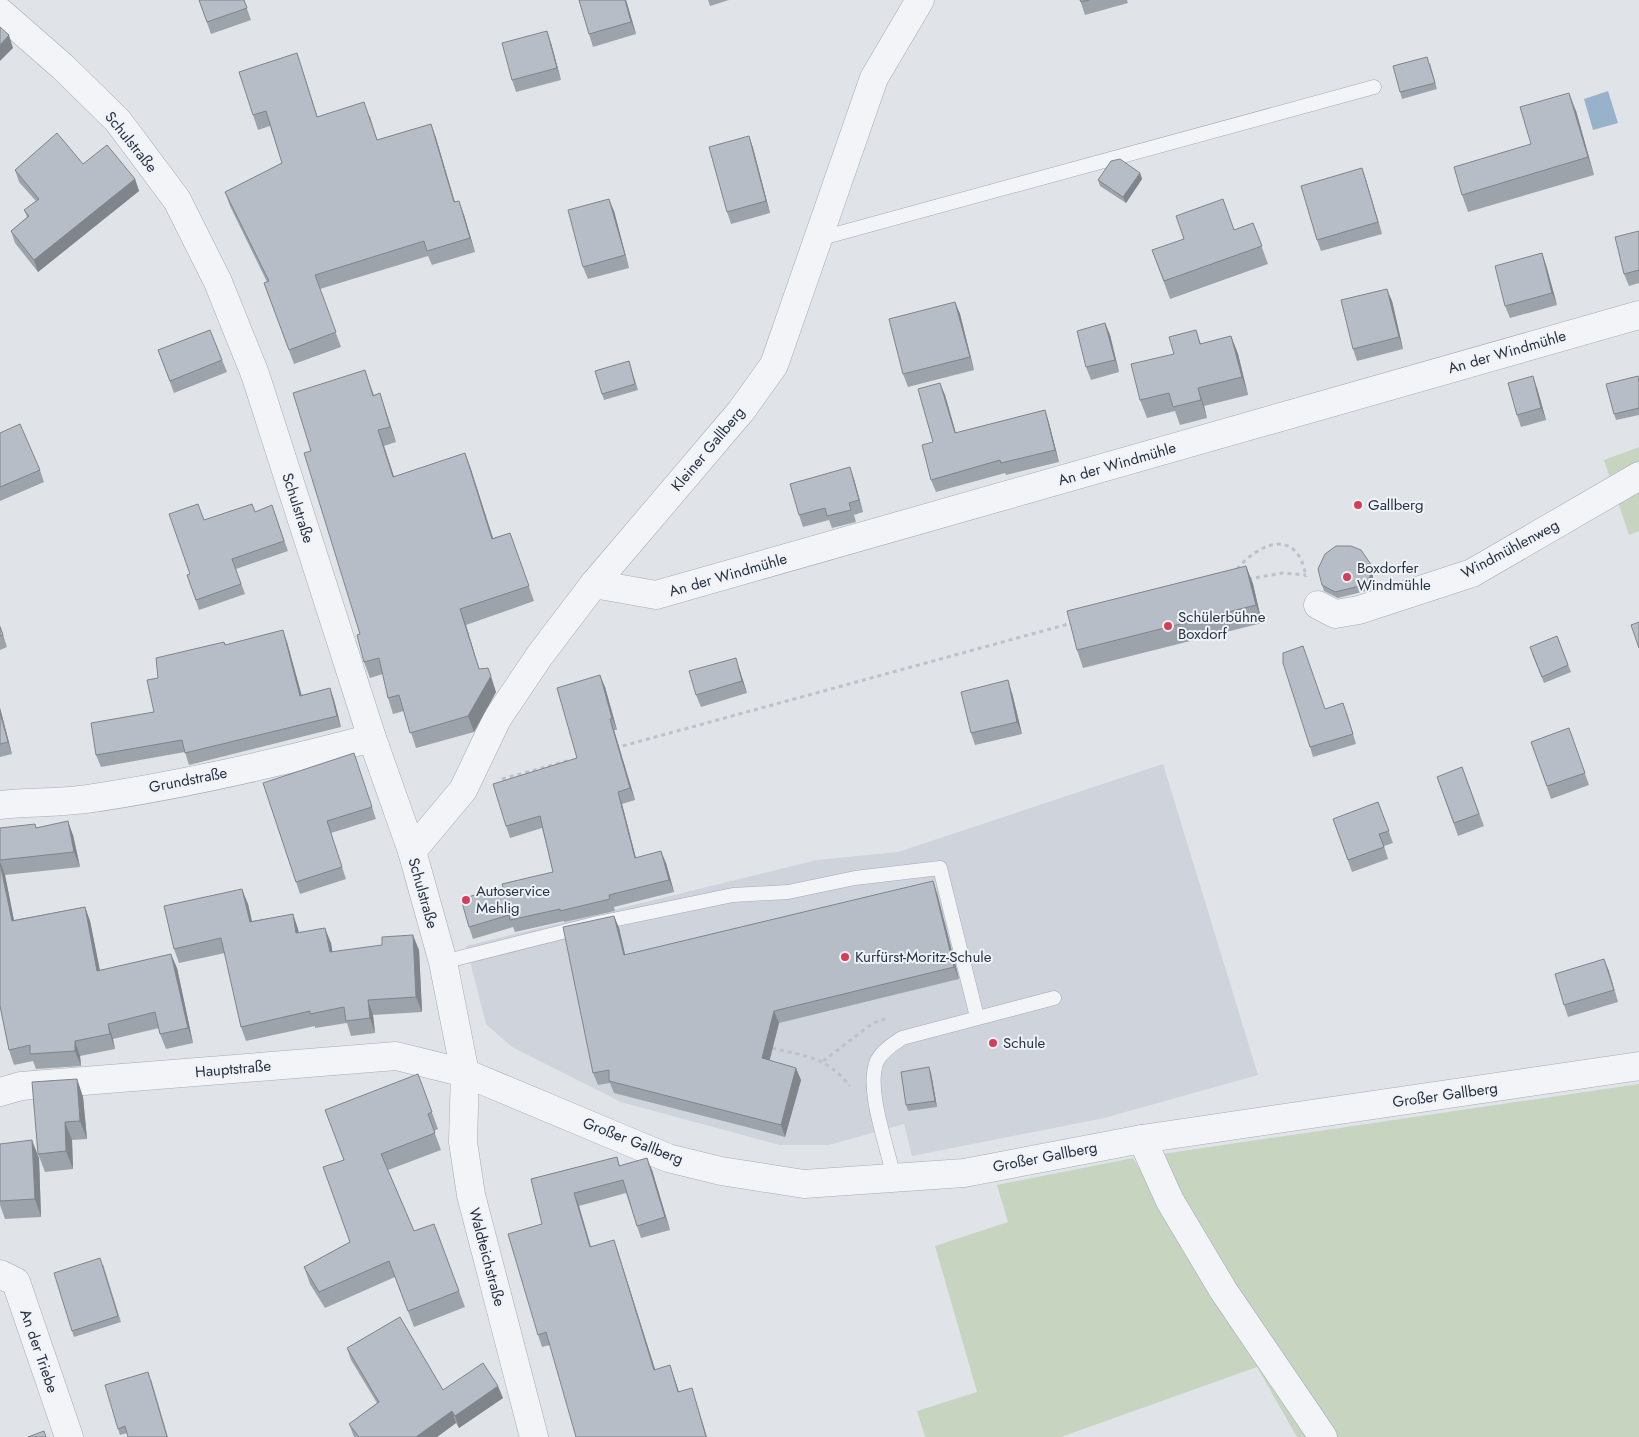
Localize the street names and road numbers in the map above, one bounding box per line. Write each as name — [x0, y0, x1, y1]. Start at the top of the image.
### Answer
street label: Schulstraße — [100, 107, 163, 177]
street label: An der Windmühle — [1445, 325, 1569, 379]
street label: Kleiner Gallberg — [666, 402, 750, 496]
street label: An der Windmühle — [1055, 437, 1179, 491]
street label: Schulstraße — [276, 470, 320, 546]
street label: Windmühlenweg — [1457, 514, 1563, 584]
street label: An der Windmühle — [666, 548, 790, 602]
street label: Grundstraße — [147, 762, 229, 798]
street label: Schulstraße — [402, 855, 444, 931]
street label: Hauptstraße — [194, 1055, 272, 1083]
street label: Großer Gallberg — [1391, 1077, 1499, 1113]
street label: Großer Gallberg — [580, 1112, 686, 1170]
street label: Großer Gallberg — [991, 1136, 1099, 1178]
street label: Waldteichstraße — [463, 1205, 511, 1309]
street label: An der Triebe — [14, 1306, 64, 1396]

